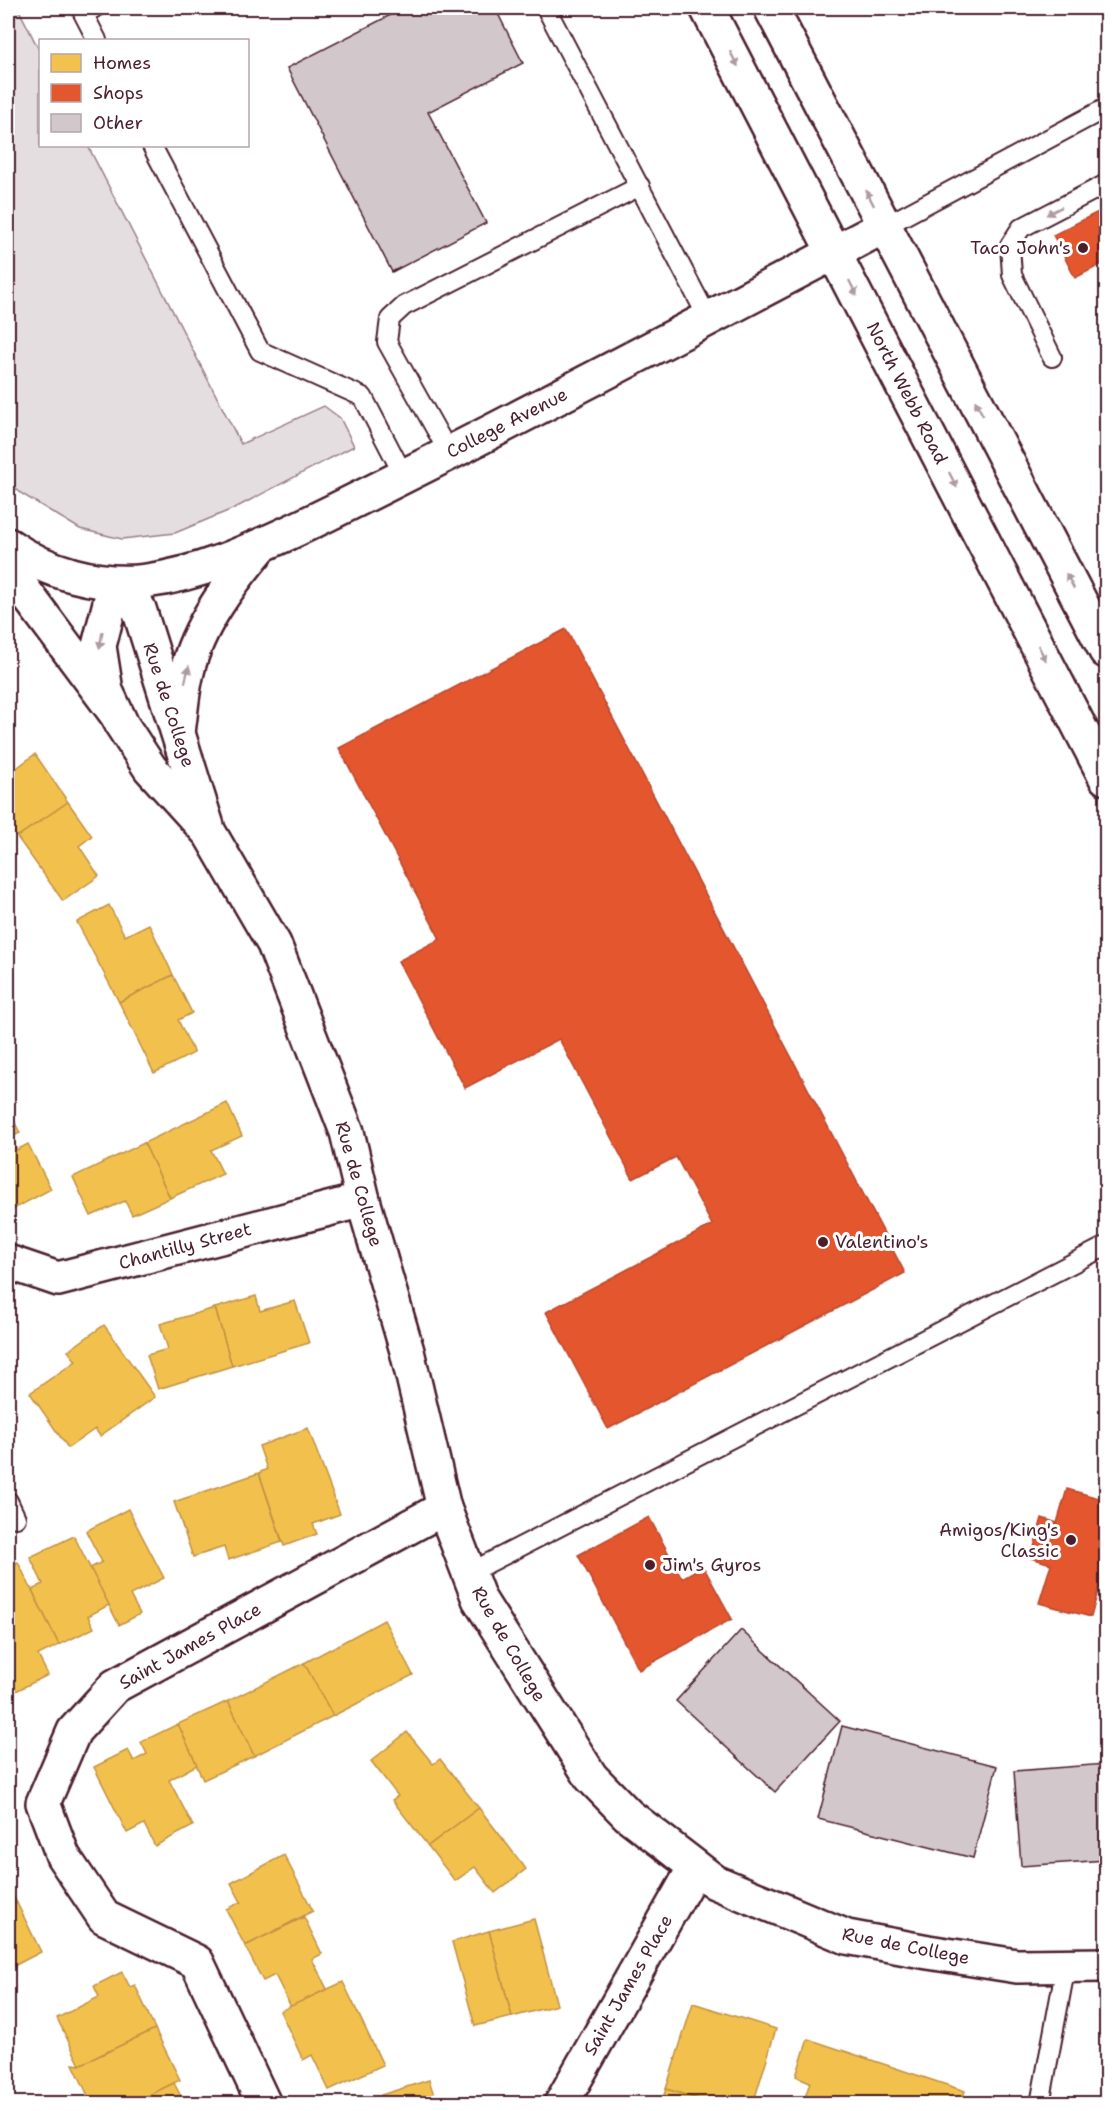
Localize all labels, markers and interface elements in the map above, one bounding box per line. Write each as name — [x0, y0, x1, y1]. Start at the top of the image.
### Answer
legend — [39, 39, 249, 147]
text: Homes — [93, 51, 151, 75]
one-way arrow — [729, 51, 739, 68]
text: Shops — [93, 81, 144, 105]
text: Other — [93, 111, 143, 135]
one-way arrow — [865, 189, 875, 206]
one-way arrow — [1046, 206, 1063, 216]
place label: Taco John's — [970, 236, 1071, 260]
marker: Taco John's — [1076, 241, 1090, 255]
one-way arrow — [848, 279, 858, 297]
street label: North Webb Road — [861, 318, 953, 468]
street label: College Avenue — [442, 382, 572, 464]
one-way arrow — [975, 399, 985, 417]
one-way arrow — [947, 471, 957, 489]
one-way arrow — [1065, 572, 1075, 589]
one-way arrow — [96, 631, 105, 650]
street label: Rue de College — [138, 640, 200, 770]
one-way arrow — [1037, 645, 1047, 662]
one-way arrow — [183, 665, 193, 683]
street label: Rue de College — [330, 1119, 388, 1249]
street label: Chantilly Street — [116, 1217, 254, 1275]
place label: Valentino's — [835, 1230, 928, 1254]
marker: Valentino's — [816, 1235, 830, 1249]
place label: Amigos/King's Classic — [939, 1518, 1059, 1563]
marker: Amigos/King's Classic — [1064, 1533, 1078, 1547]
place label: Jim's Gyros — [662, 1553, 761, 1577]
marker: Jim's Gyros — [643, 1558, 657, 1572]
street label: Rue de College — [466, 1582, 552, 1706]
street label: Saint James Place — [115, 1597, 265, 1695]
street label: Saint James Place — [578, 1910, 678, 2060]
street label: Rue de College — [840, 1922, 972, 1970]

